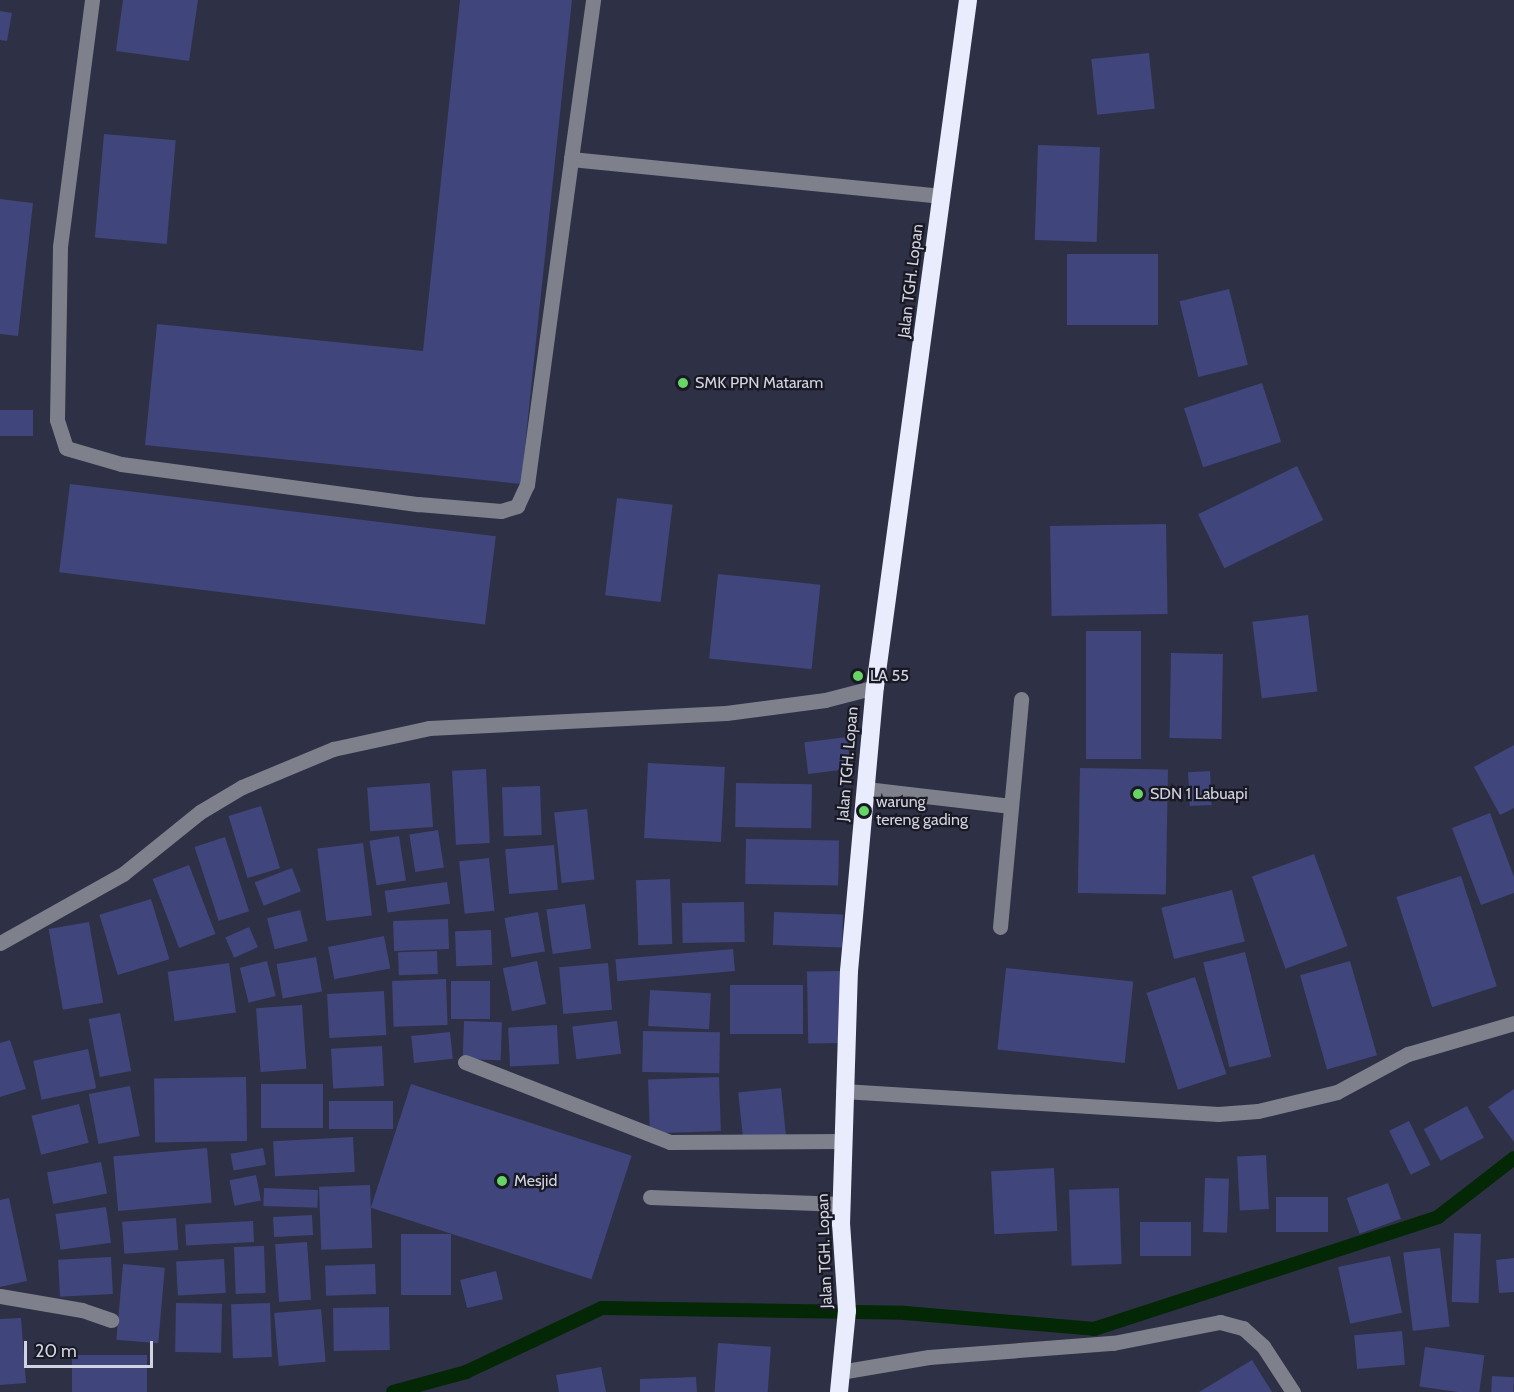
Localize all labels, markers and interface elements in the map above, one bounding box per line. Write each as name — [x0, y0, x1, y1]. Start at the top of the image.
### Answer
street label: Jalan TGH. Lopan — [894, 223, 928, 339]
place label: SMK PPN Mataram — [695, 373, 823, 393]
marker: SMK PPN Mataram — [676, 376, 690, 390]
place label: LA 55 — [870, 666, 909, 686]
marker: LA 55 — [851, 669, 865, 683]
street label: Jalan TGH. Lopan — [833, 706, 863, 822]
place label: SDN 1 Labuapi — [1150, 784, 1248, 804]
marker: SDN 1 Labuapi — [1131, 787, 1145, 801]
place label: warung tereng gading — [876, 792, 968, 830]
marker: warung tereng gading — [857, 804, 871, 818]
place label: Mesjid — [514, 1171, 557, 1191]
marker: Mesjid — [495, 1174, 509, 1188]
street label: Jalan TGH. Lopan — [813, 1193, 837, 1309]
scale bar — [27, 1329, 156, 1367]
text: 20 m — [35, 1340, 77, 1362]

